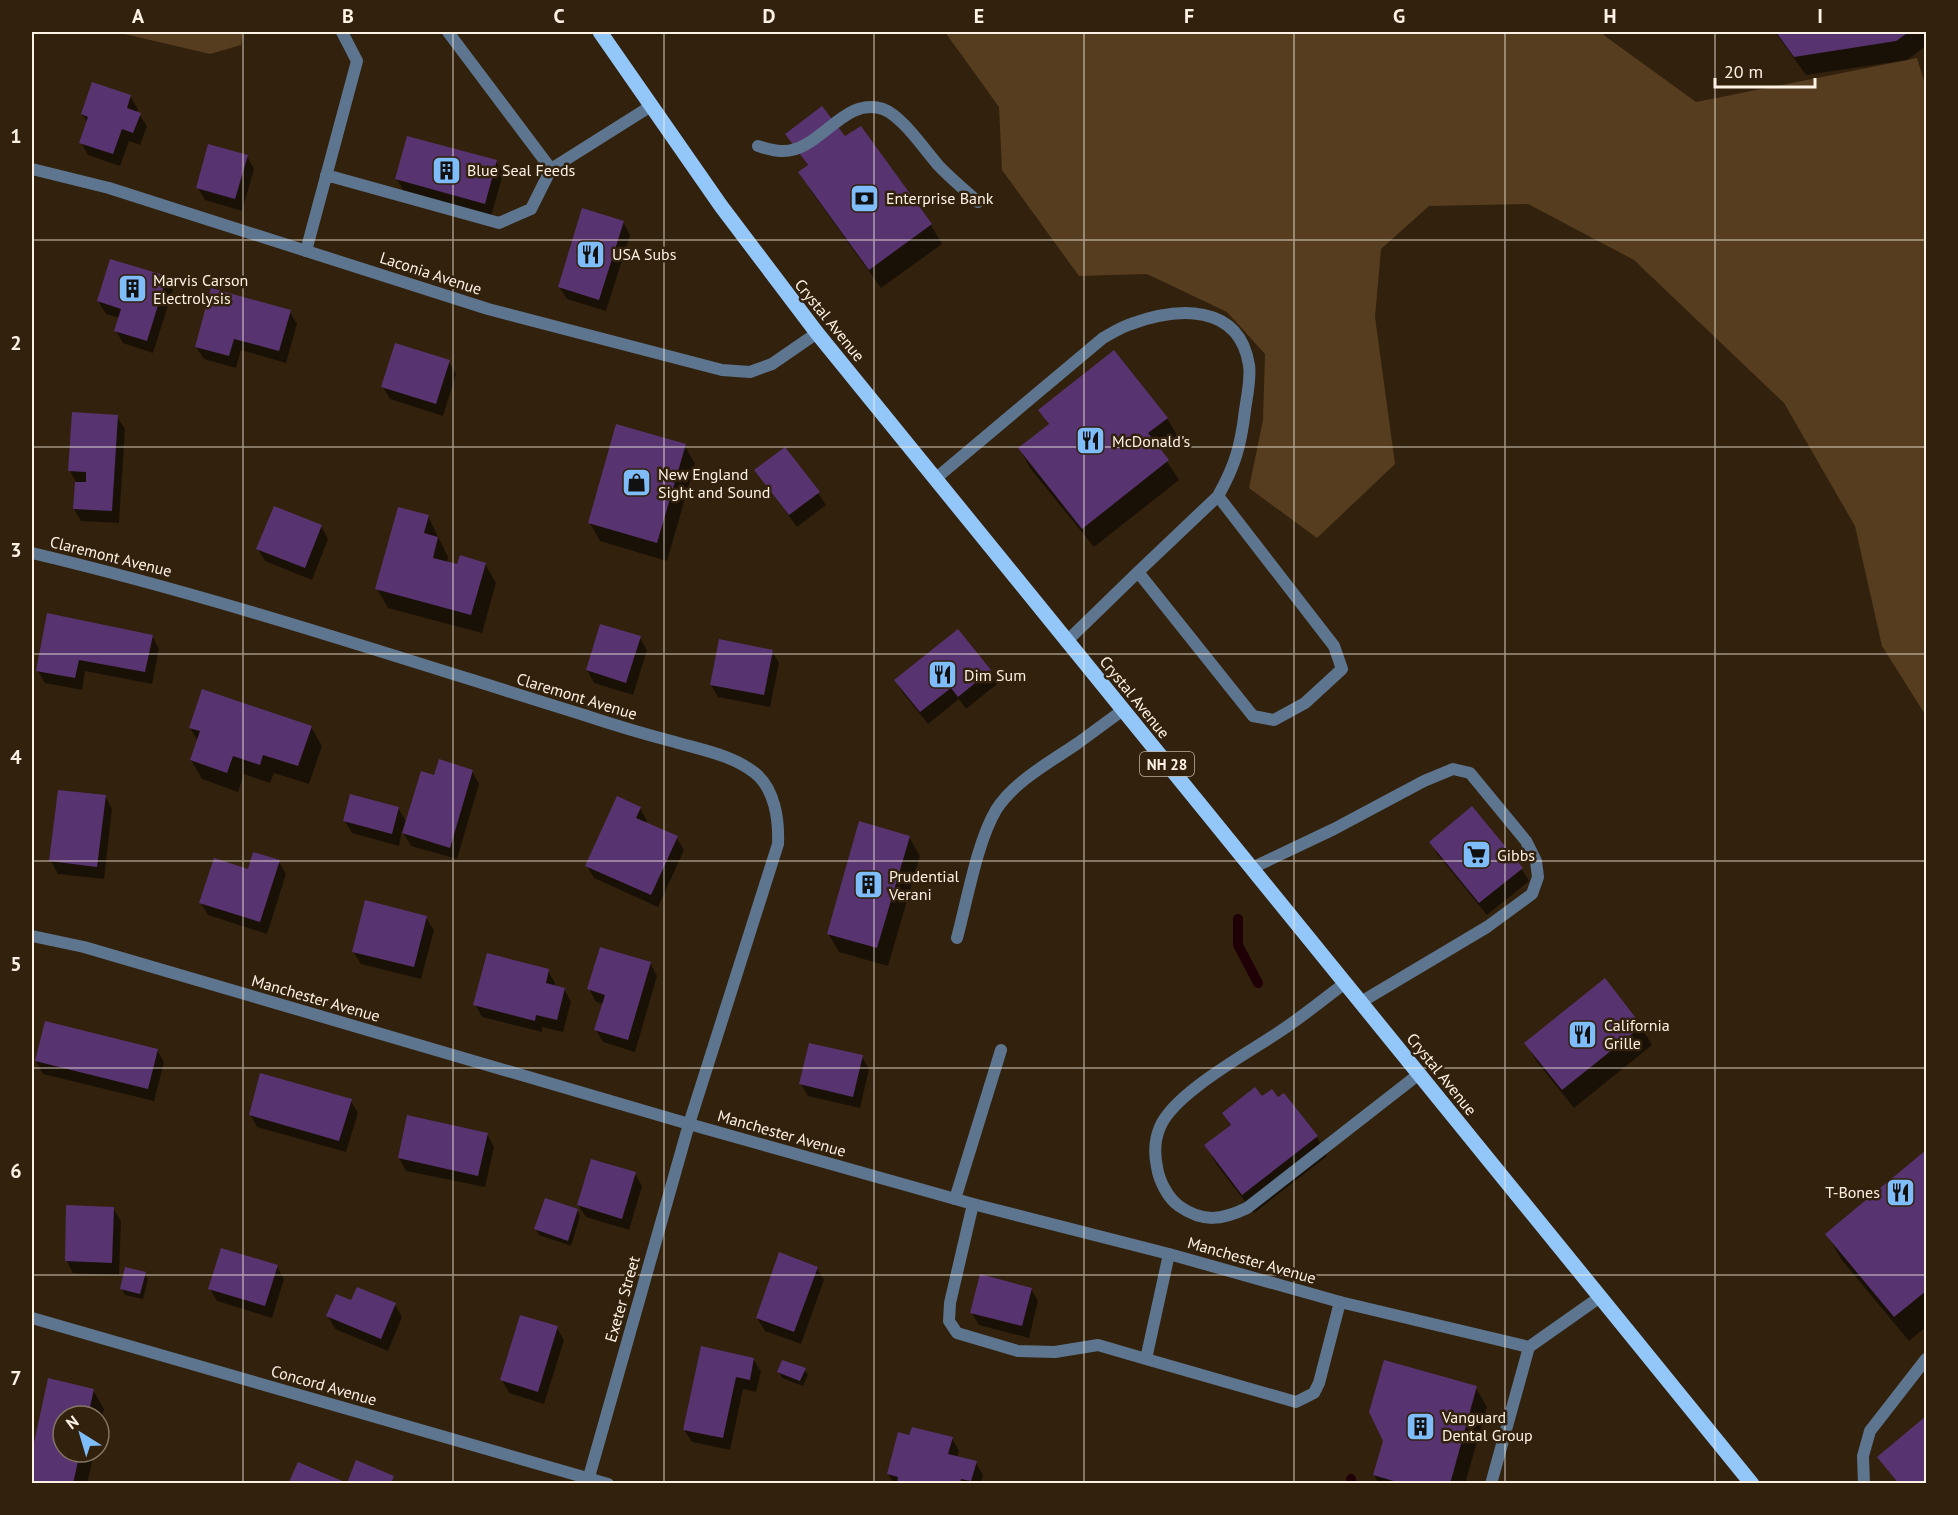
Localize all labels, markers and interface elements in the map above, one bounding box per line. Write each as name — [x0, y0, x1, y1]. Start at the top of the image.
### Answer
text: A — [132, 3, 145, 29]
text: B — [342, 3, 354, 29]
text: C — [553, 3, 565, 29]
text: D — [763, 3, 776, 29]
text: E — [974, 3, 984, 29]
text: F — [1184, 3, 1194, 29]
text: G — [1393, 3, 1405, 29]
text: H — [1603, 3, 1617, 29]
text: I — [1817, 3, 1823, 29]
scale bar — [1715, 51, 1816, 89]
text: 20 m — [1724, 60, 1763, 83]
text: 1 — [10, 123, 22, 149]
building icon: Blue Seal Feeds — [430, 154, 462, 186]
place label: Blue Seal Feeds — [467, 160, 576, 180]
bank icon: Enterprise Bank — [849, 182, 881, 214]
place label: Enterprise Bank — [886, 188, 994, 208]
restaurant icon: USA Subs — [575, 238, 607, 270]
place label: USA Subs — [612, 244, 677, 264]
street label: Laconia Avenue — [377, 247, 485, 299]
place label: Marvis Carson Electrolysis — [153, 270, 248, 308]
building icon: Marvis Carson Electrolysis — [116, 273, 148, 305]
street label: Crystal Avenue — [791, 275, 869, 365]
text: 2 — [10, 330, 22, 356]
restaurant icon: McDonald's — [1075, 425, 1107, 457]
place label: McDonald's — [1112, 431, 1190, 451]
place label: New England Sight and Sound — [658, 464, 770, 502]
shop icon: New England Sight and Sound — [621, 467, 653, 499]
street label: Claremont Avenue — [48, 531, 174, 581]
text: 3 — [10, 537, 22, 563]
street label: Crystal Avenue — [1096, 652, 1174, 742]
restaurant icon: Dim Sum — [927, 659, 959, 691]
place label: Dim Sum — [964, 665, 1026, 685]
street label: Claremont Avenue — [514, 668, 640, 724]
text: 4 — [10, 744, 22, 770]
road number: NH 28 — [1140, 752, 1194, 776]
supermarket icon: Gibbs — [1460, 839, 1492, 871]
place label: Gibbs — [1497, 845, 1535, 865]
place label: Prudential Verani — [888, 866, 960, 904]
building icon: Prudential Verani — [852, 869, 884, 901]
text: 5 — [10, 951, 22, 977]
street label: Manchester Avenue — [249, 970, 383, 1026]
place label: California Grille — [1604, 1015, 1670, 1053]
restaurant icon: California Grille — [1567, 1018, 1599, 1050]
street label: Crystal Avenue — [1403, 1029, 1481, 1119]
street label: Manchester Avenue — [715, 1105, 849, 1161]
text: 6 — [10, 1158, 22, 1184]
restaurant icon: T-Bones — [1885, 1176, 1917, 1208]
place label: T-Bones — [1825, 1182, 1880, 1202]
street label: Manchester Avenue — [1185, 1232, 1319, 1288]
street label: Exeter Street — [600, 1253, 644, 1344]
street label: Concord Avenue — [269, 1360, 379, 1410]
text: 7 — [10, 1365, 22, 1391]
north arrow — [51, 1404, 111, 1464]
place label: Vanguard Dental Group — [1441, 1407, 1533, 1445]
building icon: Vanguard Dental Group — [1405, 1410, 1437, 1442]
text: N — [62, 1411, 82, 1433]

